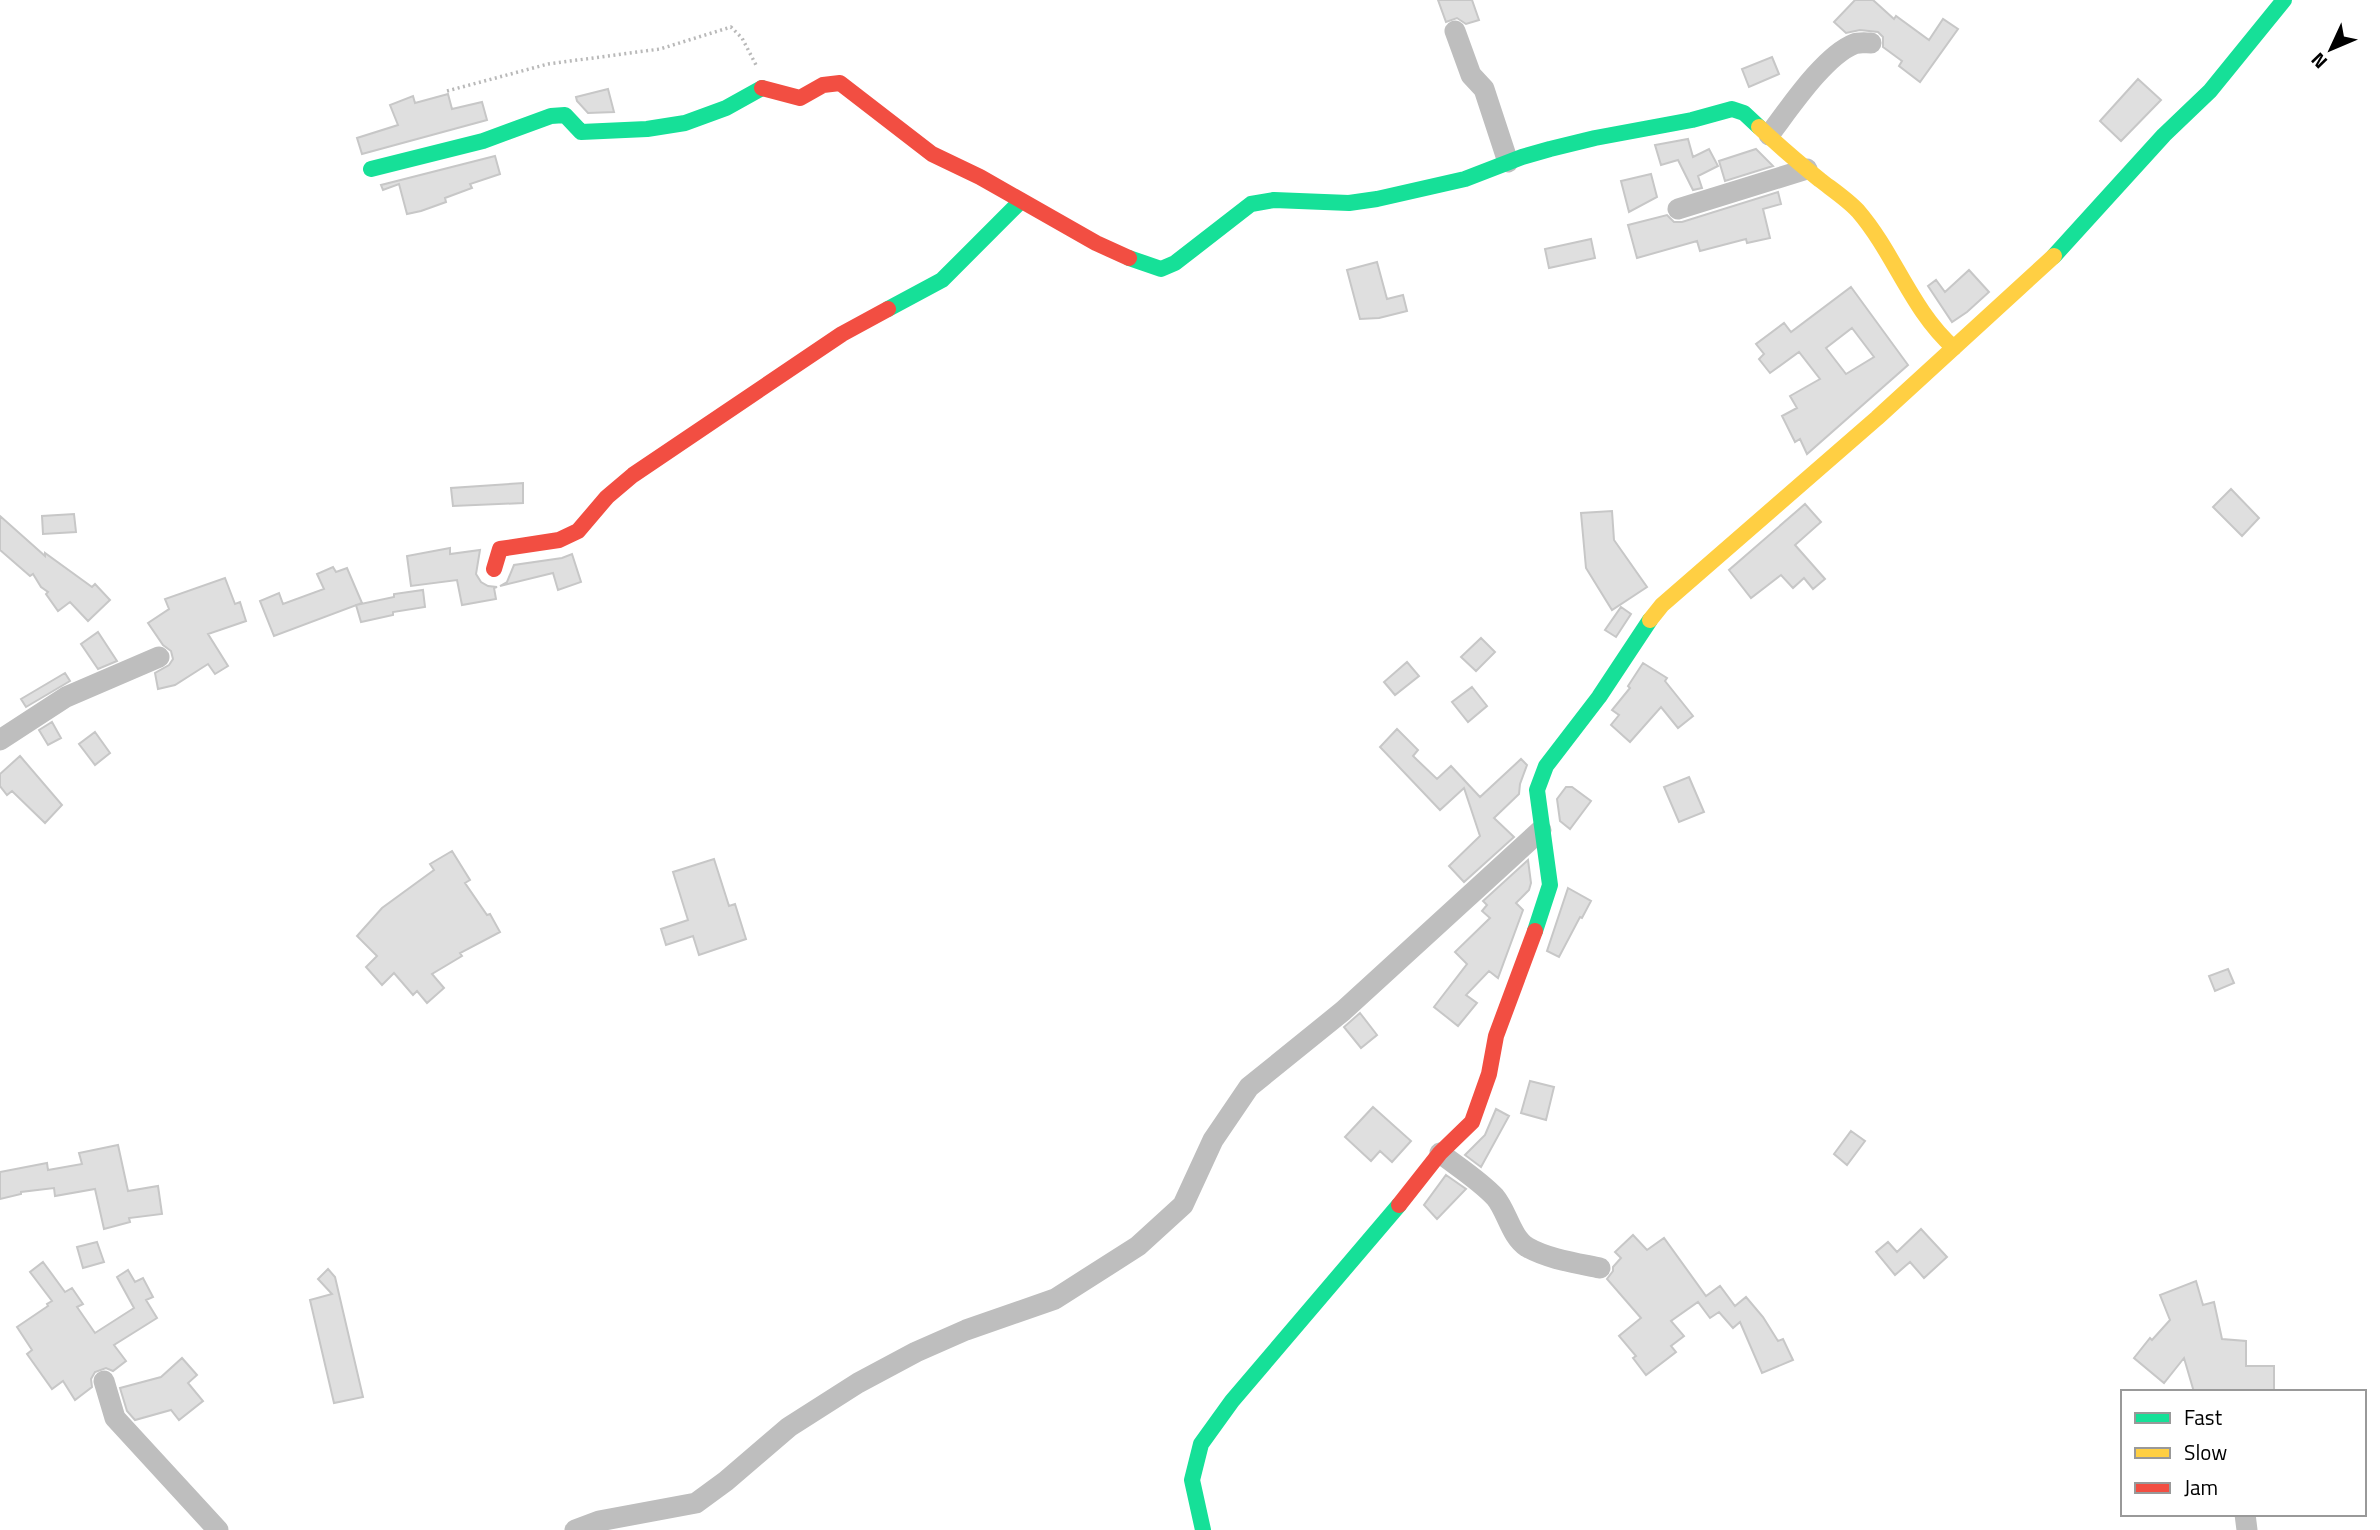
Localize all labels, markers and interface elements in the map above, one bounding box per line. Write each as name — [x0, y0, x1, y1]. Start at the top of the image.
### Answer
north arrow — [2296, 14, 2366, 84]
text: N — [2303, 46, 2333, 76]
legend — [2121, 1390, 2366, 1516]
text: Fast — [2184, 1401, 2223, 1433]
text: Slow — [2184, 1436, 2227, 1468]
text: Jam — [2184, 1471, 2218, 1503]

